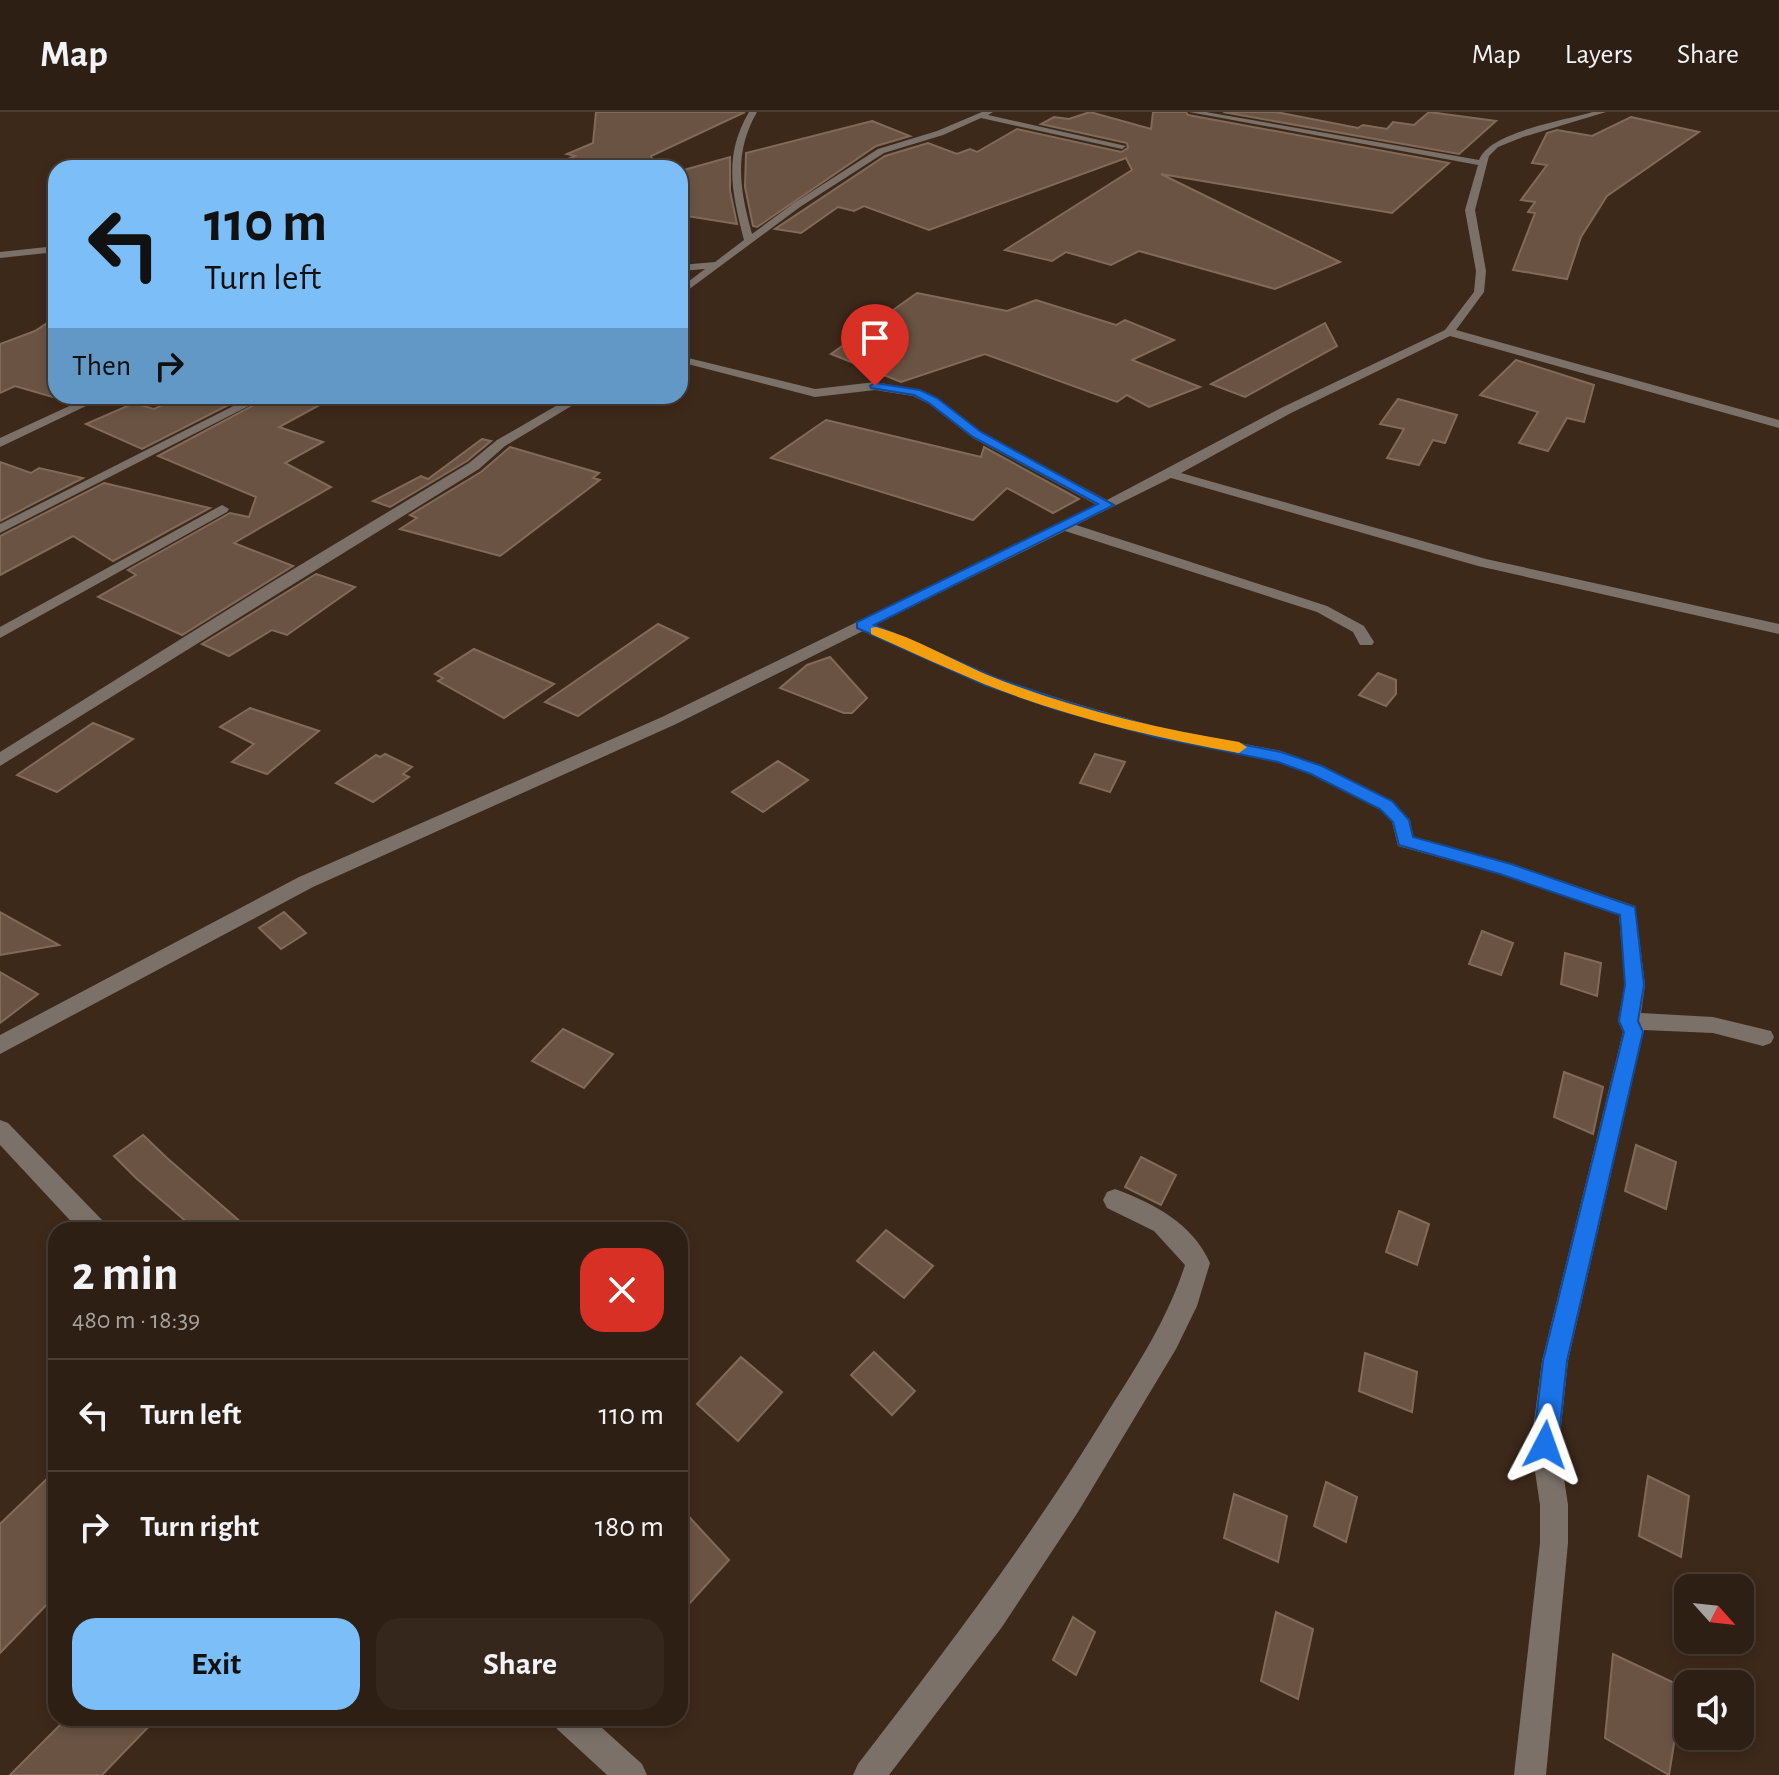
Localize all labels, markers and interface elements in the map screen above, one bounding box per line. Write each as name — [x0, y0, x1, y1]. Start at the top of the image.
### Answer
text: Map — [40, 36, 108, 74]
text: Map — [1472, 41, 1521, 69]
text: Layers — [1565, 41, 1633, 69]
text: Share — [1677, 41, 1739, 69]
icon: left — [72, 192, 176, 296]
text: 110 m — [204, 195, 327, 251]
text: Turn left — [204, 260, 321, 296]
pin — [841, 304, 909, 386]
icon: arrive — [853, 316, 897, 360]
icon: right — [147, 344, 191, 388]
text: Then — [72, 351, 131, 381]
button: close — [580, 1248, 664, 1332]
text: 2 min — [72, 1251, 179, 1299]
text: 480 m · 18:39 — [72, 1307, 200, 1333]
icon: left — [72, 1393, 116, 1437]
text: Turn left — [140, 1400, 241, 1430]
text: 110 m — [599, 1400, 664, 1430]
position arrow — [1503, 1403, 1587, 1487]
icon: right — [72, 1505, 116, 1549]
text: Turn right — [140, 1512, 259, 1542]
text: 180 m — [595, 1512, 664, 1542]
north arrow — [1674, 1574, 1754, 1654]
map controls — [1674, 1574, 1754, 1750]
button: Exit — [72, 1618, 360, 1710]
button: Share — [376, 1618, 664, 1710]
button: sound — [1674, 1670, 1754, 1750]

